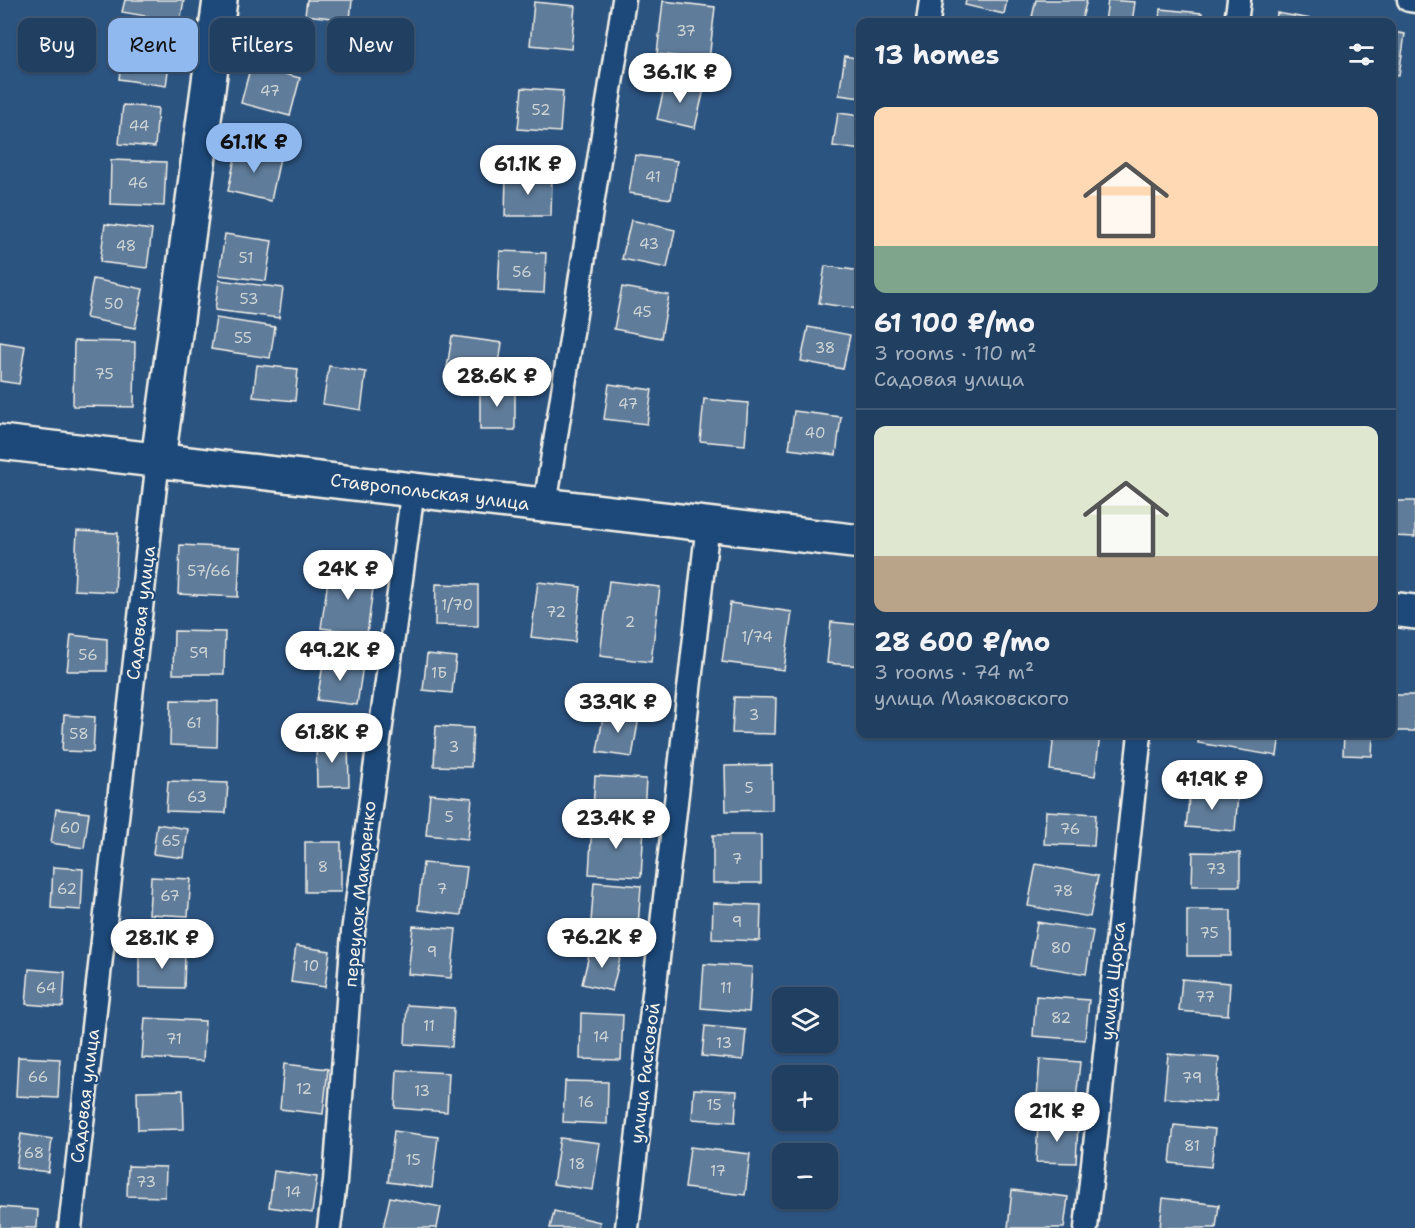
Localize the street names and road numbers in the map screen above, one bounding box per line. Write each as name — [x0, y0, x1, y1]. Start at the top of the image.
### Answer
street label: Ставропольская улица — [329, 468, 531, 516]
street label: Садовая улица — [121, 544, 161, 682]
street label: переулок Макаренко — [338, 800, 382, 988]
street label: улица Щорса — [1095, 920, 1131, 1042]
street label: улица Расковой — [624, 1001, 666, 1145]
street label: Садовая улица — [65, 1027, 105, 1165]

